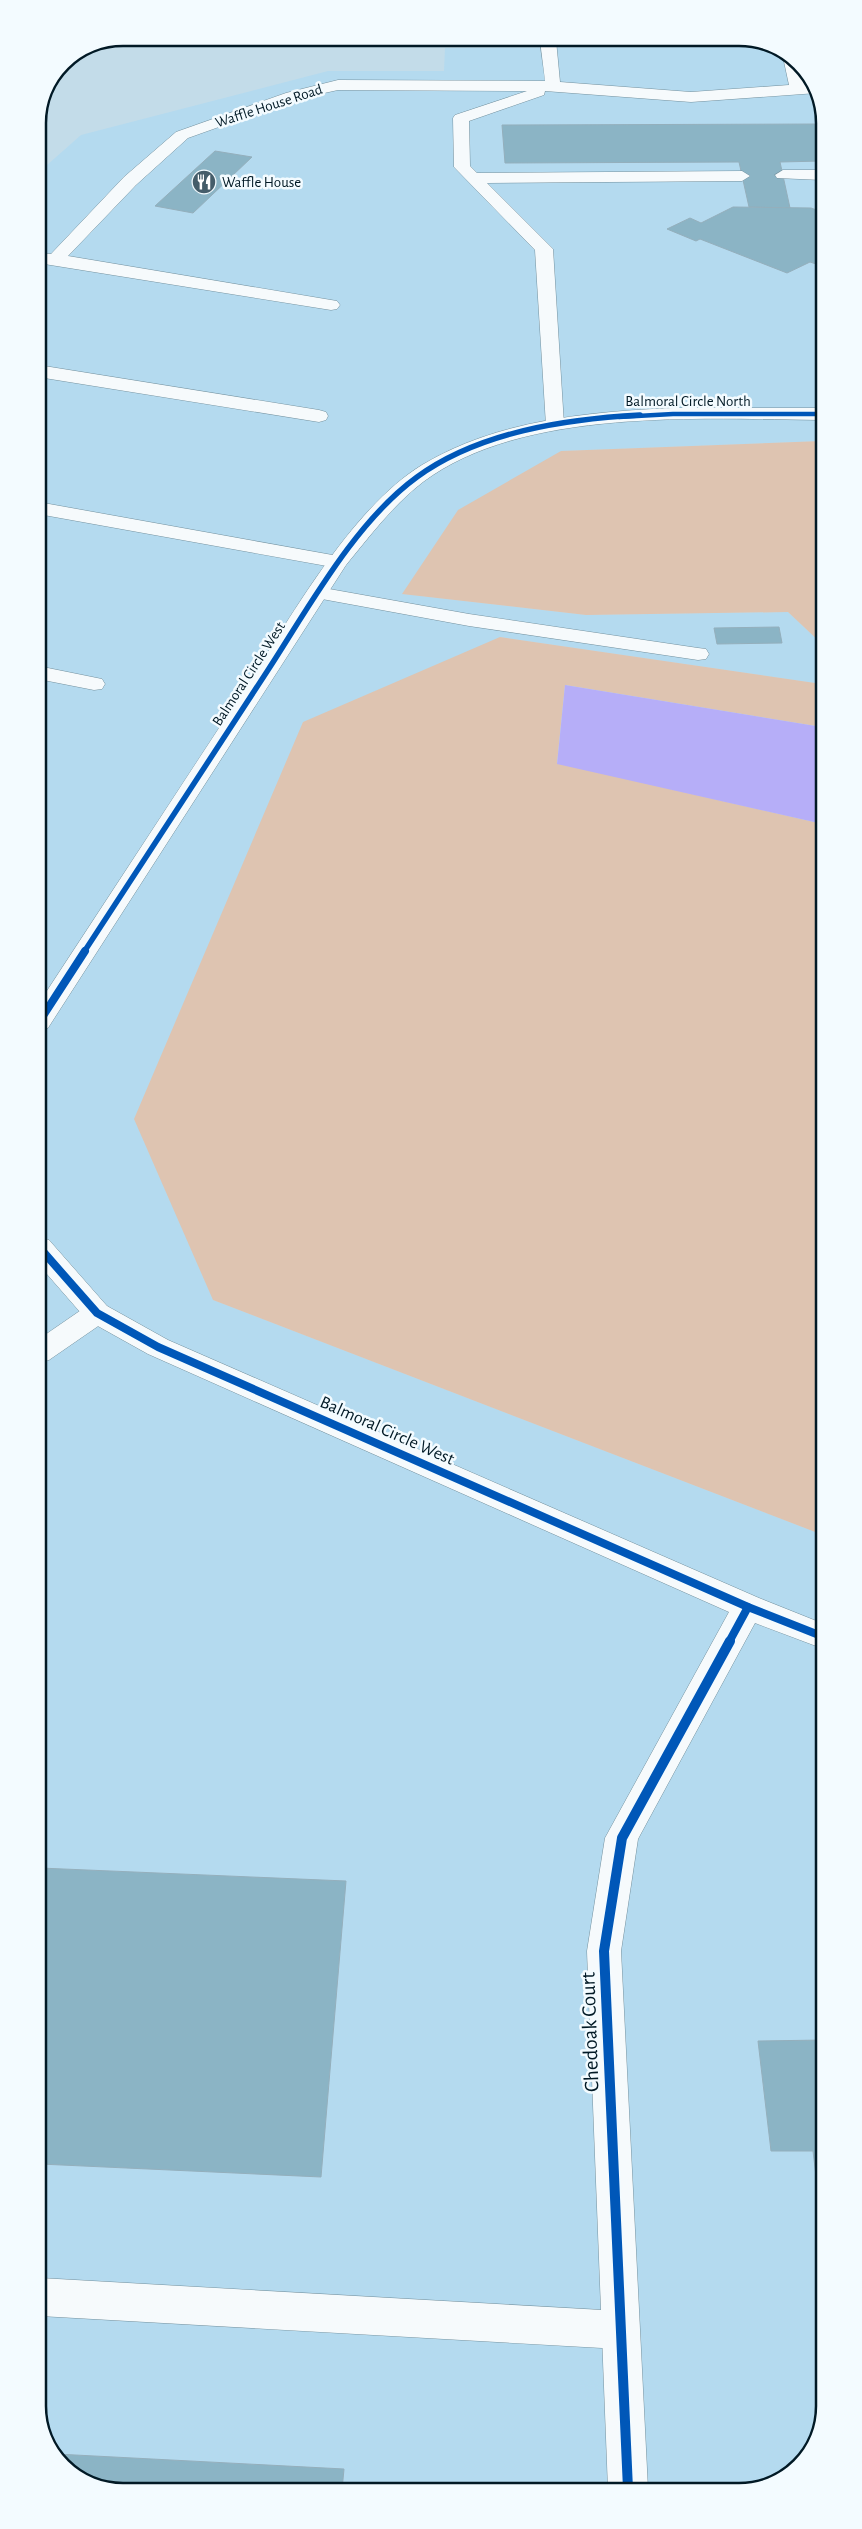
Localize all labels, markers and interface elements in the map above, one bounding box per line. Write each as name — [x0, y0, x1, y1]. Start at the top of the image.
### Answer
street label: Waffle House Road — [214, 82, 325, 130]
restaurant icon: Waffle House — [191, 169, 217, 195]
place label: Waffle House — [222, 175, 301, 190]
street label: Balmoral Circle North — [625, 394, 751, 409]
street label: Balmoral Circle West — [210, 619, 288, 729]
street label: Balmoral Circle West — [317, 1393, 457, 1469]
street label: Chedoak Court — [577, 1971, 603, 2092]

